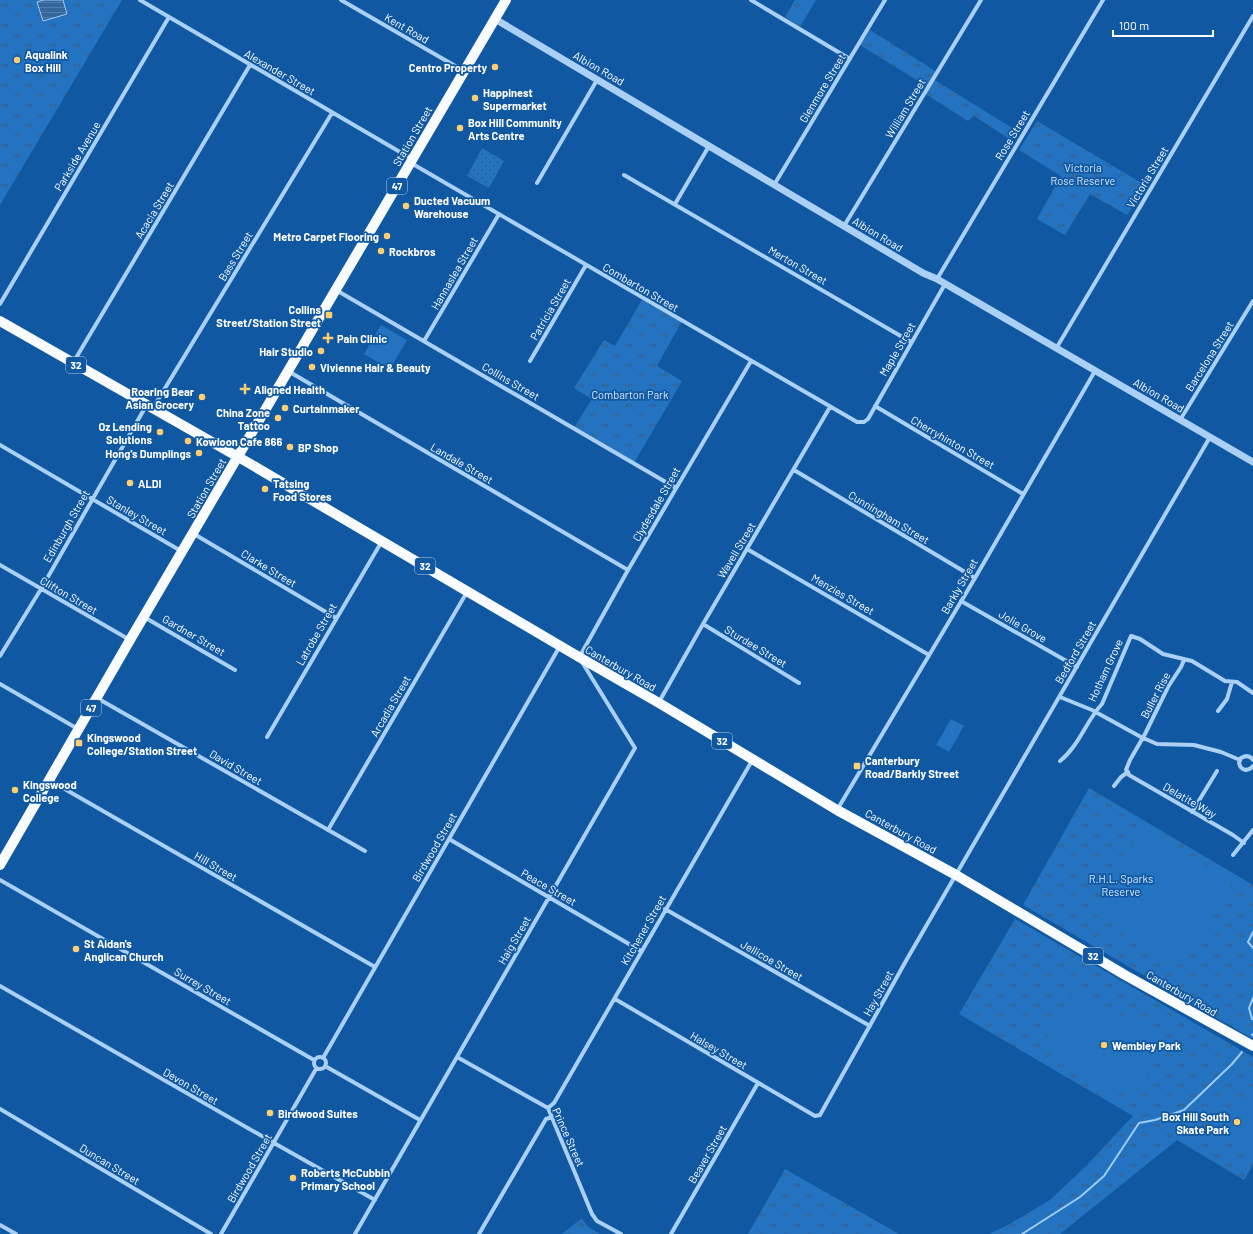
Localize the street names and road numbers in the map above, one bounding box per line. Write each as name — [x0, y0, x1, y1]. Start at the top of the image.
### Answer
street label: Kent Road — [383, 10, 431, 46]
street label: Alexander Street — [242, 46, 318, 98]
street label: Albion Road — [571, 48, 627, 88]
street label: Glenmore Street — [796, 51, 848, 125]
street label: William Street — [882, 76, 928, 140]
street label: Station Street — [390, 104, 434, 168]
street label: Rose Street — [992, 108, 1032, 162]
street label: Parkside Avenue — [51, 119, 103, 193]
street label: Victoria Street — [1124, 144, 1170, 210]
road number: 47 — [387, 178, 407, 194]
street label: Acacia Street — [132, 179, 176, 241]
street label: Albion Road — [850, 214, 906, 254]
street label: Bass Street — [215, 229, 255, 283]
street label: Hannaslea Street — [428, 234, 480, 312]
street label: Merton Street — [766, 243, 830, 287]
street label: Combarton Street — [601, 260, 681, 314]
street label: Patricia Street — [527, 276, 573, 342]
street label: Barcelona Street — [1182, 319, 1236, 393]
street label: Maple Street — [876, 320, 918, 378]
road number: 32 — [66, 357, 86, 373]
street label: Collins Street — [480, 359, 542, 403]
street label: Albion Road — [1131, 375, 1187, 415]
street label: Cherryhinton Street — [909, 413, 997, 471]
street label: Landale Street — [428, 440, 496, 486]
street label: Station Street — [184, 456, 228, 520]
street label: Clydesdale Street — [630, 465, 682, 543]
street label: Edinburgh Street — [40, 488, 92, 564]
street label: Cunningham Street — [846, 488, 932, 546]
street label: Stanley Street — [105, 492, 169, 538]
street label: Wavell Street — [714, 520, 758, 580]
street label: Clarke Street — [239, 546, 299, 590]
street label: Barkly Street — [938, 556, 980, 616]
road number: 32 — [415, 558, 435, 574]
street label: Menzies Street — [809, 571, 877, 617]
street label: Clifton Street — [38, 573, 100, 617]
street label: Latrobe Street — [293, 601, 339, 667]
street label: Jolie Grove — [997, 607, 1049, 645]
street label: Gardner Street — [160, 612, 228, 658]
street label: Bedford Street — [1052, 618, 1098, 686]
street label: Sturdee Street — [723, 622, 789, 670]
street label: Hotham Grove — [1085, 637, 1125, 703]
street label: Canterbury Road — [583, 642, 659, 694]
street label: Buller Rise — [1137, 670, 1173, 720]
street label: Arcadia Street — [367, 673, 413, 739]
road number: 47 — [81, 700, 101, 716]
road number: 32 — [712, 733, 732, 749]
street label: David Street — [207, 747, 265, 787]
street label: Delatite Way — [1161, 780, 1219, 820]
street label: Canterbury Road — [863, 806, 939, 856]
street label: Birdwood Street — [409, 810, 459, 884]
street label: Hill Street — [192, 849, 240, 883]
street label: Peace Street — [519, 866, 579, 908]
street label: Kitchener Street — [618, 893, 668, 967]
street label: Haig Street — [495, 913, 533, 967]
street label: Jellicoe Street — [739, 937, 805, 983]
road number: 32 — [1083, 948, 1103, 964]
street label: Surrey Street — [172, 965, 234, 1007]
street label: Canterbury Road — [1144, 967, 1220, 1019]
street label: Hay Street — [860, 968, 896, 1018]
street label: Halsey Street — [688, 1028, 750, 1072]
street label: Devon Street — [161, 1065, 221, 1107]
street label: Prince Street — [550, 1106, 588, 1168]
street label: Beaver Street — [685, 1122, 729, 1186]
street label: Birdwood Street — [224, 1131, 274, 1205]
street label: Duncan Street — [78, 1141, 142, 1187]

